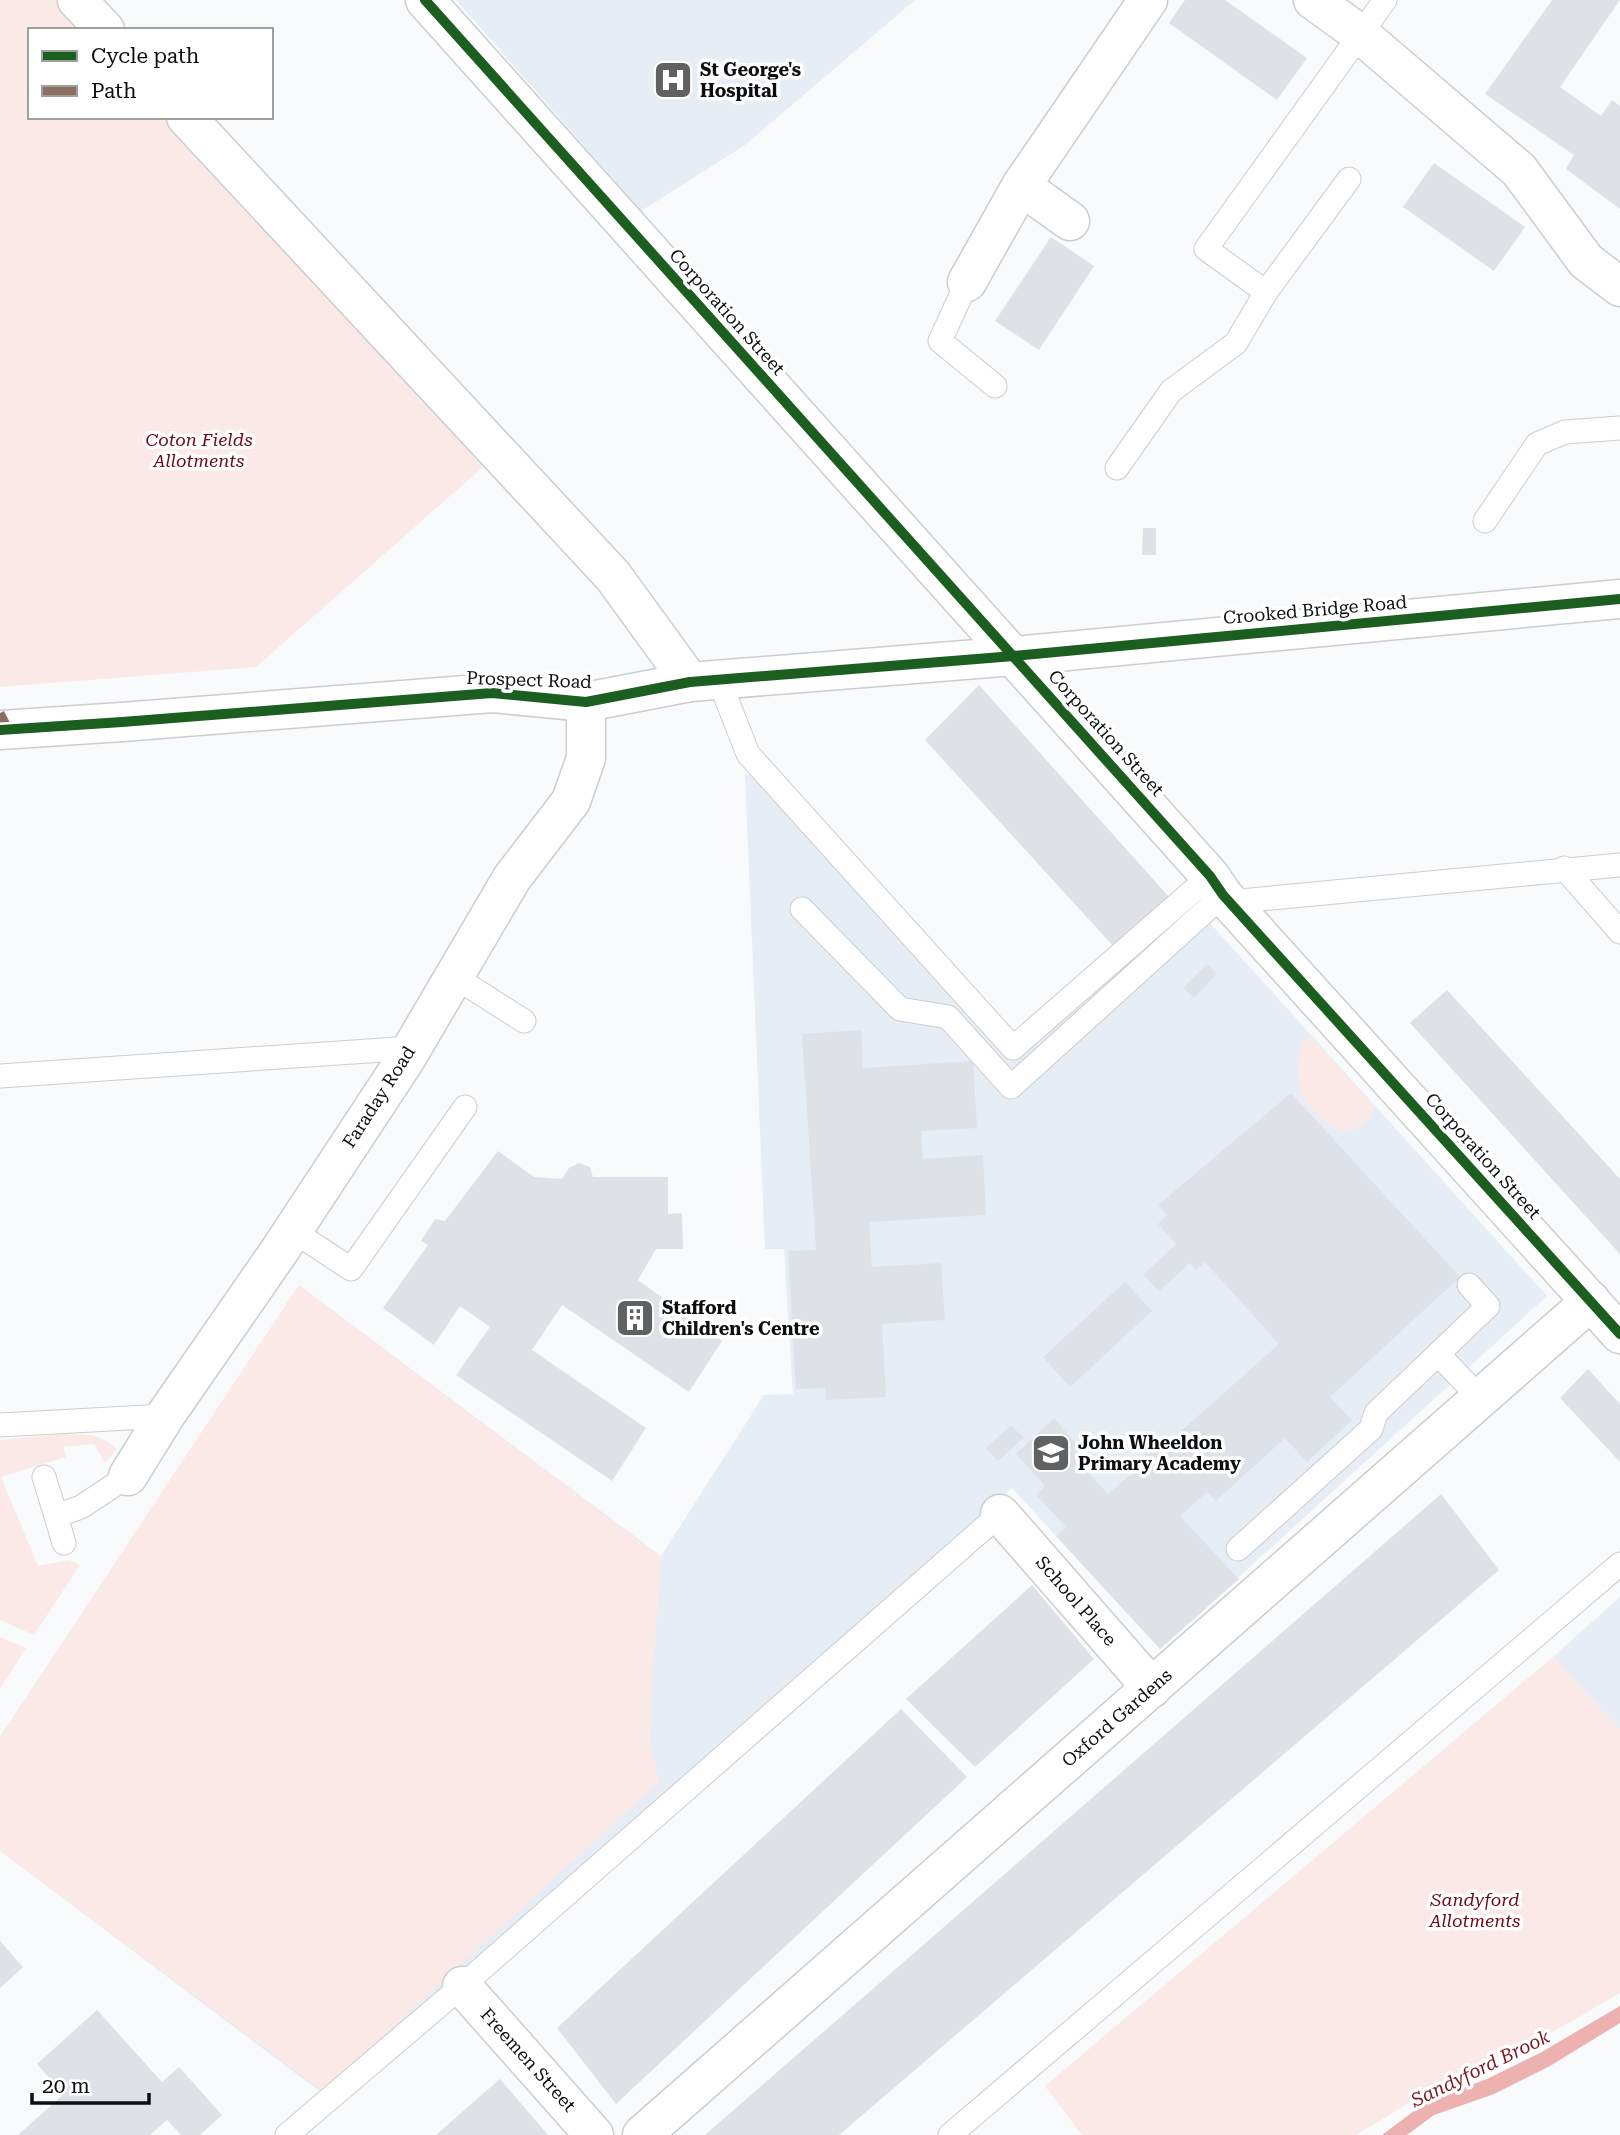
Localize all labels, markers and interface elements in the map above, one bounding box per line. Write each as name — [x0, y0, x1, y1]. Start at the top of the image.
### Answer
legend — [28, 28, 273, 119]
text: Cycle path — [91, 44, 200, 68]
hospital icon: St George's Hospital — [652, 59, 694, 101]
place label: St George's Hospital — [700, 59, 801, 101]
text: Path — [91, 79, 137, 103]
street label: Corporation Street — [665, 244, 790, 379]
park label: Coton Fields Allotments — [145, 429, 253, 471]
street label: Crooked Bridge Road — [1222, 591, 1408, 628]
street label: Corporation Street — [1044, 665, 1169, 800]
street label: Prospect Road — [466, 667, 593, 692]
street label: Faraday Road — [338, 1042, 419, 1151]
street label: Corporation Street — [1421, 1088, 1546, 1223]
building icon: Stafford Children's Centre — [614, 1297, 656, 1339]
place label: Stafford Children's Centre — [662, 1297, 820, 1339]
school or university icon: John Wheeldon Primary Academy — [1030, 1432, 1072, 1474]
place label: John Wheeldon Primary Academy — [1078, 1432, 1241, 1474]
street label: School Place — [1032, 1552, 1121, 1650]
street label: Oxford Gardens — [1057, 1664, 1176, 1771]
park label: Sandyford Allotments — [1429, 1889, 1520, 1931]
street label: Freemen Street — [476, 2004, 580, 2116]
water label: Sandyford Brook — [1406, 2025, 1554, 2112]
scale bar — [32, 2062, 149, 2106]
text: 20 m — [42, 2074, 90, 2098]

